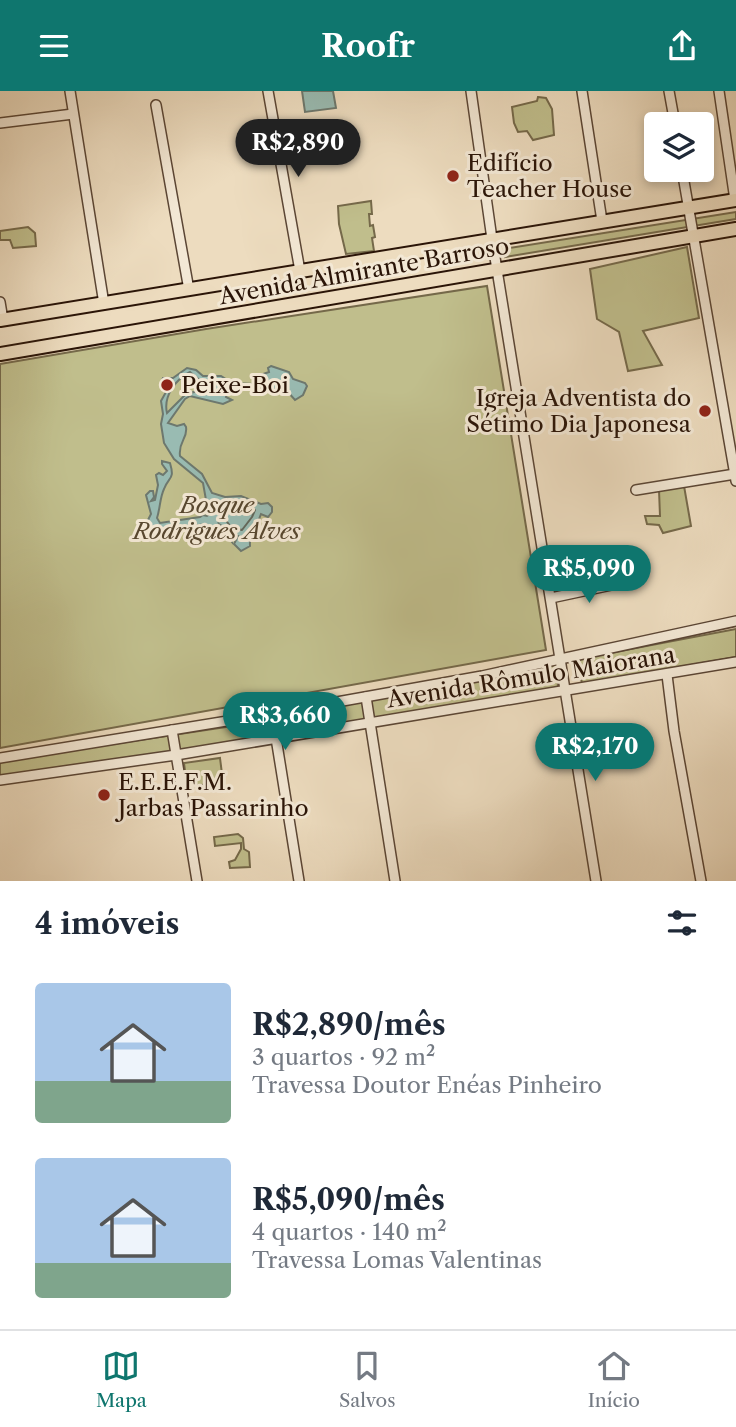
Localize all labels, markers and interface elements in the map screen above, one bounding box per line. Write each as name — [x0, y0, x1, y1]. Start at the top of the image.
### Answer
text: Roofr — [321, 26, 415, 65]
icon: menu — [35, 27, 73, 65]
icon: share — [663, 27, 701, 65]
map controls — [644, 112, 714, 182]
button: layers — [644, 112, 714, 182]
pin: R$2,890 — [233, 119, 363, 179]
text: R$2,890 — [252, 128, 345, 156]
place label: Edifício Teacher House — [467, 149, 632, 203]
marker: Edifício Teacher House — [445, 168, 461, 184]
street label: Avenida Almirante Barroso — [216, 232, 511, 310]
place label: Peixe-Boi — [181, 371, 289, 399]
marker: Peixe-Boi — [159, 377, 175, 393]
place label: Igreja Adventista do Sétimo Dia Japonesa — [466, 384, 692, 438]
marker: Igreja Adventista do Sétimo Dia Japonesa — [697, 403, 713, 419]
park label: Bosque Rodrigues Alves — [131, 491, 302, 545]
pin: R$5,090 — [524, 545, 654, 605]
text: R$5,090 — [543, 554, 635, 582]
street label: Avenida Rômulo Maiorana — [384, 640, 678, 714]
pin: R$3,660 — [220, 693, 350, 752]
text: R$3,660 — [239, 701, 331, 729]
pin: R$2,170 — [530, 723, 660, 783]
text: R$2,170 — [551, 732, 639, 760]
place label: E.E.E.F.M. Jarbas Passarinho — [115, 768, 309, 822]
marker: E.E.E.F.M. Jarbas Passarinho — [96, 787, 112, 803]
icon: filters — [663, 904, 701, 942]
text: 4 imóveis — [35, 905, 180, 942]
text: R$2,890/mês — [252, 1006, 446, 1043]
icon: home — [91, 1011, 175, 1095]
text: 3 quartos · 92 m² — [252, 1043, 435, 1071]
text: Travessa Doutor Enéas Pinheiro — [252, 1071, 602, 1099]
text: R$5,090/mês — [252, 1181, 445, 1218]
icon: home — [91, 1186, 175, 1270]
text: 4 quartos · 140 m² — [252, 1218, 447, 1246]
text: Travessa Lomas Valentinas — [252, 1246, 542, 1274]
tab: Mapa — [96, 1347, 147, 1412]
tab: Salvos — [339, 1347, 395, 1412]
tab: Início — [588, 1347, 640, 1412]

